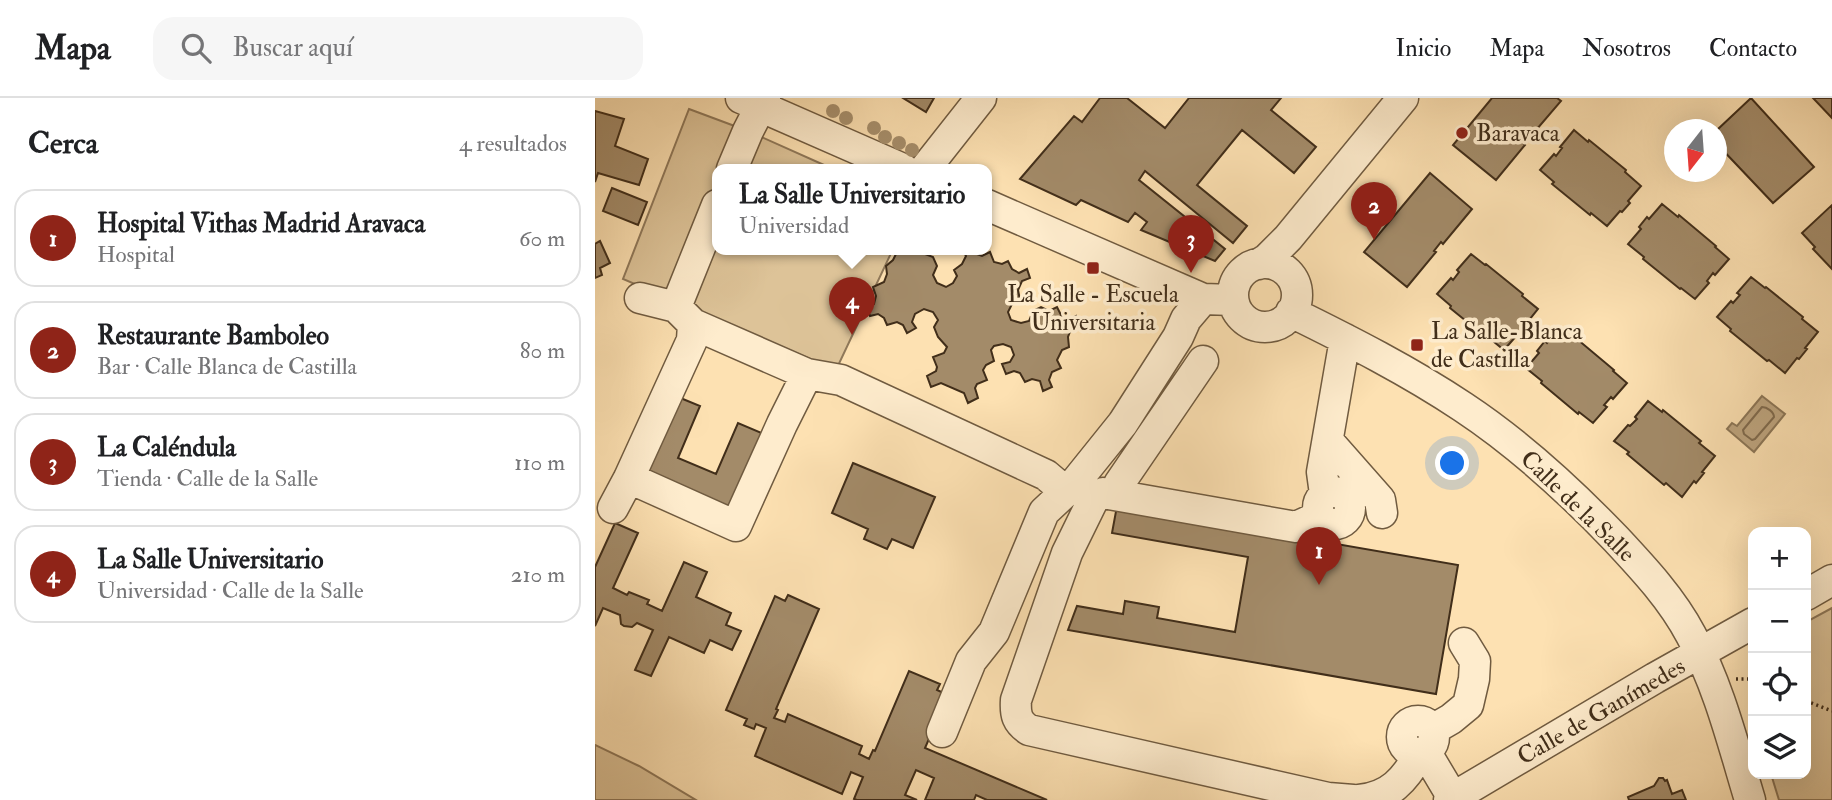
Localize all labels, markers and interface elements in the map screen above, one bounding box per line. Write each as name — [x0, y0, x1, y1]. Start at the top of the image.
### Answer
search box — [153, 17, 643, 80]
text: Mapa — [35, 28, 111, 69]
icon: search — [177, 29, 215, 67]
text: Buscar aquí — [233, 32, 353, 64]
text: Inicio — [1396, 33, 1451, 64]
text: Mapa — [1489, 33, 1544, 64]
text: Nosotros — [1582, 33, 1671, 64]
text: Contacto — [1709, 33, 1797, 64]
place label: Baravaca — [1476, 118, 1561, 149]
north arrow — [1664, 119, 1727, 182]
text: Cerca — [28, 125, 98, 162]
marker: Baravaca — [1454, 125, 1470, 141]
text: 4 resultados — [459, 129, 567, 158]
popup — [712, 164, 992, 255]
text: La Salle Universitario — [739, 179, 965, 211]
pin: 2 — [1351, 182, 1397, 240]
text: Hospital Vithas Madrid Aravaca — [97, 208, 425, 240]
text: Universidad — [739, 211, 849, 240]
pin: 3 — [1168, 215, 1214, 273]
text: 1 — [49, 224, 57, 253]
text: 60 m — [519, 224, 565, 253]
text: Hospital — [97, 240, 175, 269]
marker: La Salle - Escuela Universitaria — [1085, 260, 1101, 276]
pin: 4 — [829, 277, 875, 335]
place label: La Salle - Escuela Universitaria — [1007, 279, 1180, 338]
place label: La Salle-Blanca de Castilla — [1431, 316, 1584, 375]
text: Restaurante Bamboleo — [97, 320, 329, 352]
text: 2 — [47, 336, 59, 365]
text: 80 m — [520, 336, 565, 365]
marker: La Salle-Blanca de Castilla — [1409, 337, 1425, 353]
text: Bar · Calle Blanca de Castilla — [97, 352, 357, 381]
text: La Caléndula — [97, 432, 236, 464]
street label: Calle de la Salle — [1514, 444, 1642, 569]
your location — [1435, 446, 1469, 480]
text: 3 — [49, 448, 57, 477]
text: 110 m — [514, 448, 565, 477]
text: Tienda · Calle de la Salle — [97, 464, 318, 493]
pin: 1 — [1296, 527, 1342, 585]
map controls — [1748, 527, 1811, 779]
button: + — [1748, 527, 1811, 590]
text: La Salle Universitario — [97, 544, 323, 576]
text: 4 — [47, 560, 59, 589]
text: 210 m — [511, 560, 565, 589]
text: Universidad · Calle de la Salle — [97, 576, 364, 605]
button: − — [1748, 590, 1811, 653]
street label: Calle de Ganímedes — [1512, 651, 1691, 772]
button: locate — [1748, 653, 1811, 716]
button: layers — [1748, 716, 1811, 779]

